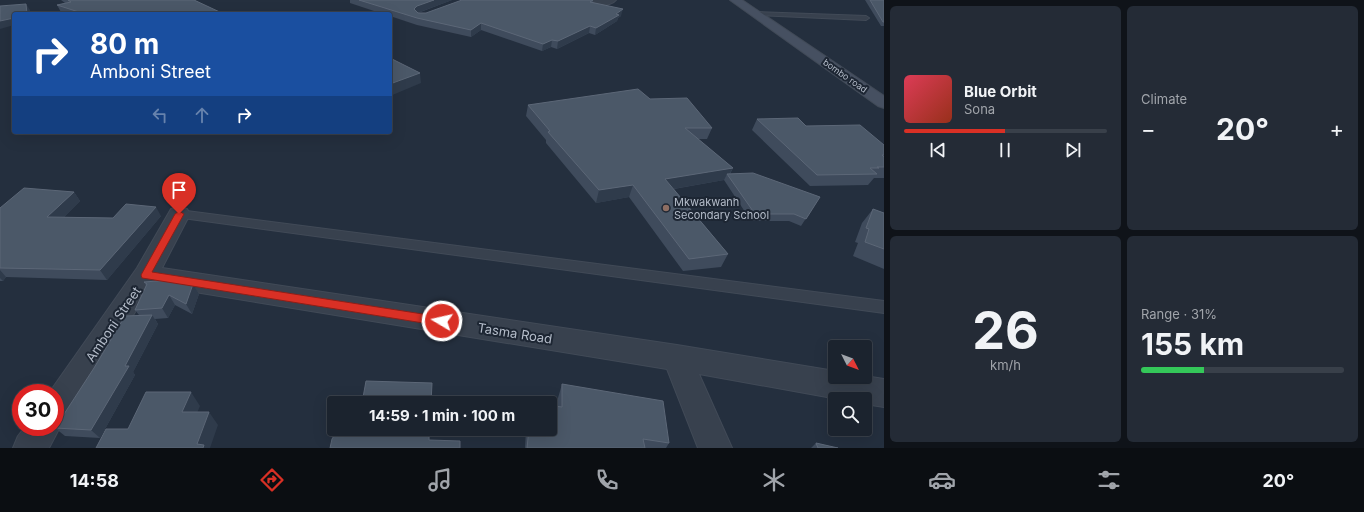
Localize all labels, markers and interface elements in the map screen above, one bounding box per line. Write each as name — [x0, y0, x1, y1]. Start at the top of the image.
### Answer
text: 80 m — [90, 27, 159, 61]
icon: right — [24, 28, 76, 80]
street label: bombo road — [821, 56, 870, 95]
text: Amboni Street — [90, 61, 211, 82]
text: Blue Orbit — [964, 82, 1037, 101]
text: Climate — [1141, 91, 1187, 107]
text: Sona — [964, 101, 995, 117]
icon: left — [149, 104, 171, 126]
icon: ahead — [191, 104, 213, 126]
icon: right — [233, 104, 255, 126]
text: 20° — [1216, 111, 1269, 147]
text: − — [1141, 116, 1156, 142]
text: + — [1329, 116, 1344, 142]
icon: previous — [927, 139, 949, 161]
icon: pause — [994, 139, 1016, 161]
icon: next — [1062, 139, 1084, 161]
pin — [162, 173, 196, 214]
icon: arrive — [168, 179, 190, 201]
place label: Mkwakwanh Secondary School — [674, 195, 769, 222]
marker: Mkwakwanh Secondary School — [661, 203, 671, 213]
street label: Amboni Street — [82, 283, 144, 365]
text: 26 — [972, 299, 1039, 362]
position arrow — [421, 300, 463, 342]
text: Range · 31% — [1141, 306, 1217, 322]
street label: Tasma Road — [477, 319, 553, 347]
text: 155 km — [1141, 326, 1244, 362]
north arrow — [828, 340, 872, 384]
map controls — [828, 340, 872, 436]
text: km/h — [990, 357, 1021, 373]
speed limit sign: 30 — [12, 384, 64, 436]
button: search — [828, 392, 872, 436]
text: 14:59 · 1 min · 100 m — [369, 406, 515, 425]
icon: directions — [258, 466, 286, 494]
icon: music — [426, 466, 454, 494]
icon: phone — [593, 466, 621, 494]
icon: climate — [760, 466, 788, 494]
icon: car — [928, 466, 956, 494]
icon: filters — [1095, 466, 1123, 494]
text: 14:58 — [70, 470, 119, 491]
text: 20° — [1262, 470, 1294, 491]

